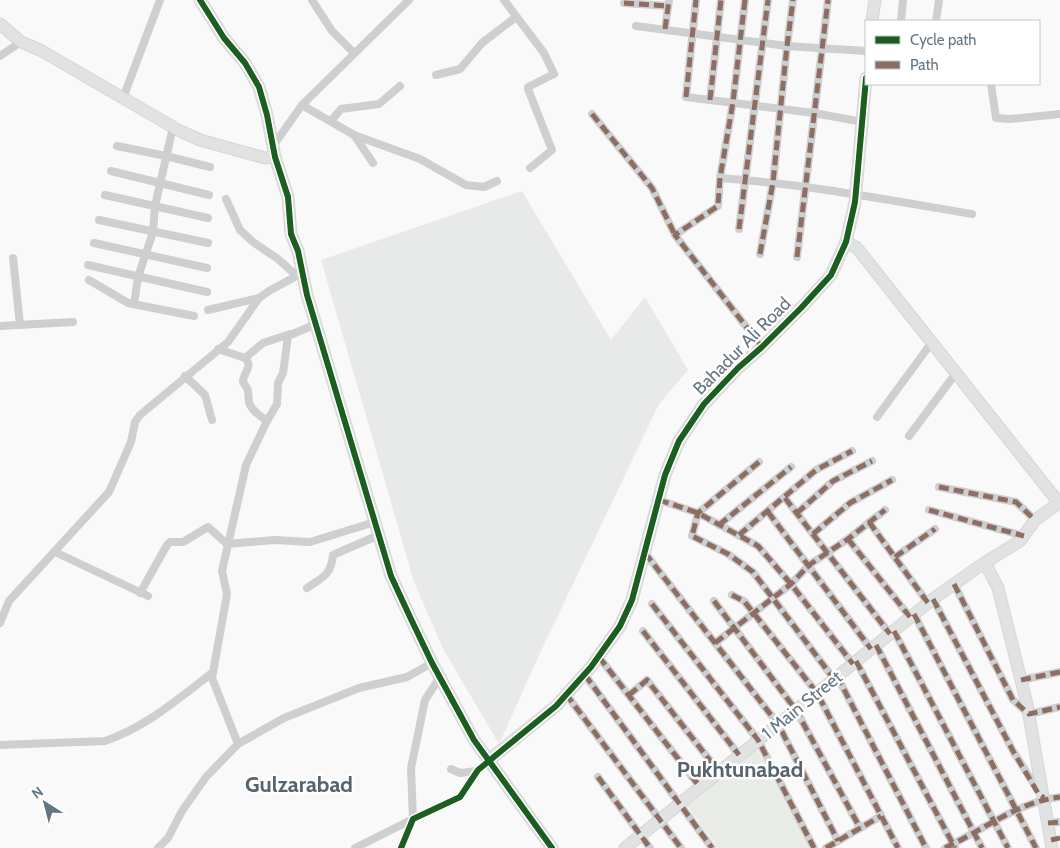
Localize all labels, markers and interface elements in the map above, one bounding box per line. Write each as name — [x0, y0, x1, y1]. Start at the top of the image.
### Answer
legend — [865, 20, 1040, 85]
text: Cycle path — [910, 31, 976, 49]
text: Path — [910, 56, 939, 74]
street label: Bahadur Ali Road — [689, 293, 795, 399]
street label: 1 Main Street — [757, 666, 847, 744]
district label: Pukhtunabad — [677, 756, 803, 783]
district label: Gulzarabad — [245, 771, 353, 798]
north arrow — [20, 778, 70, 828]
text: N — [28, 782, 47, 803]

